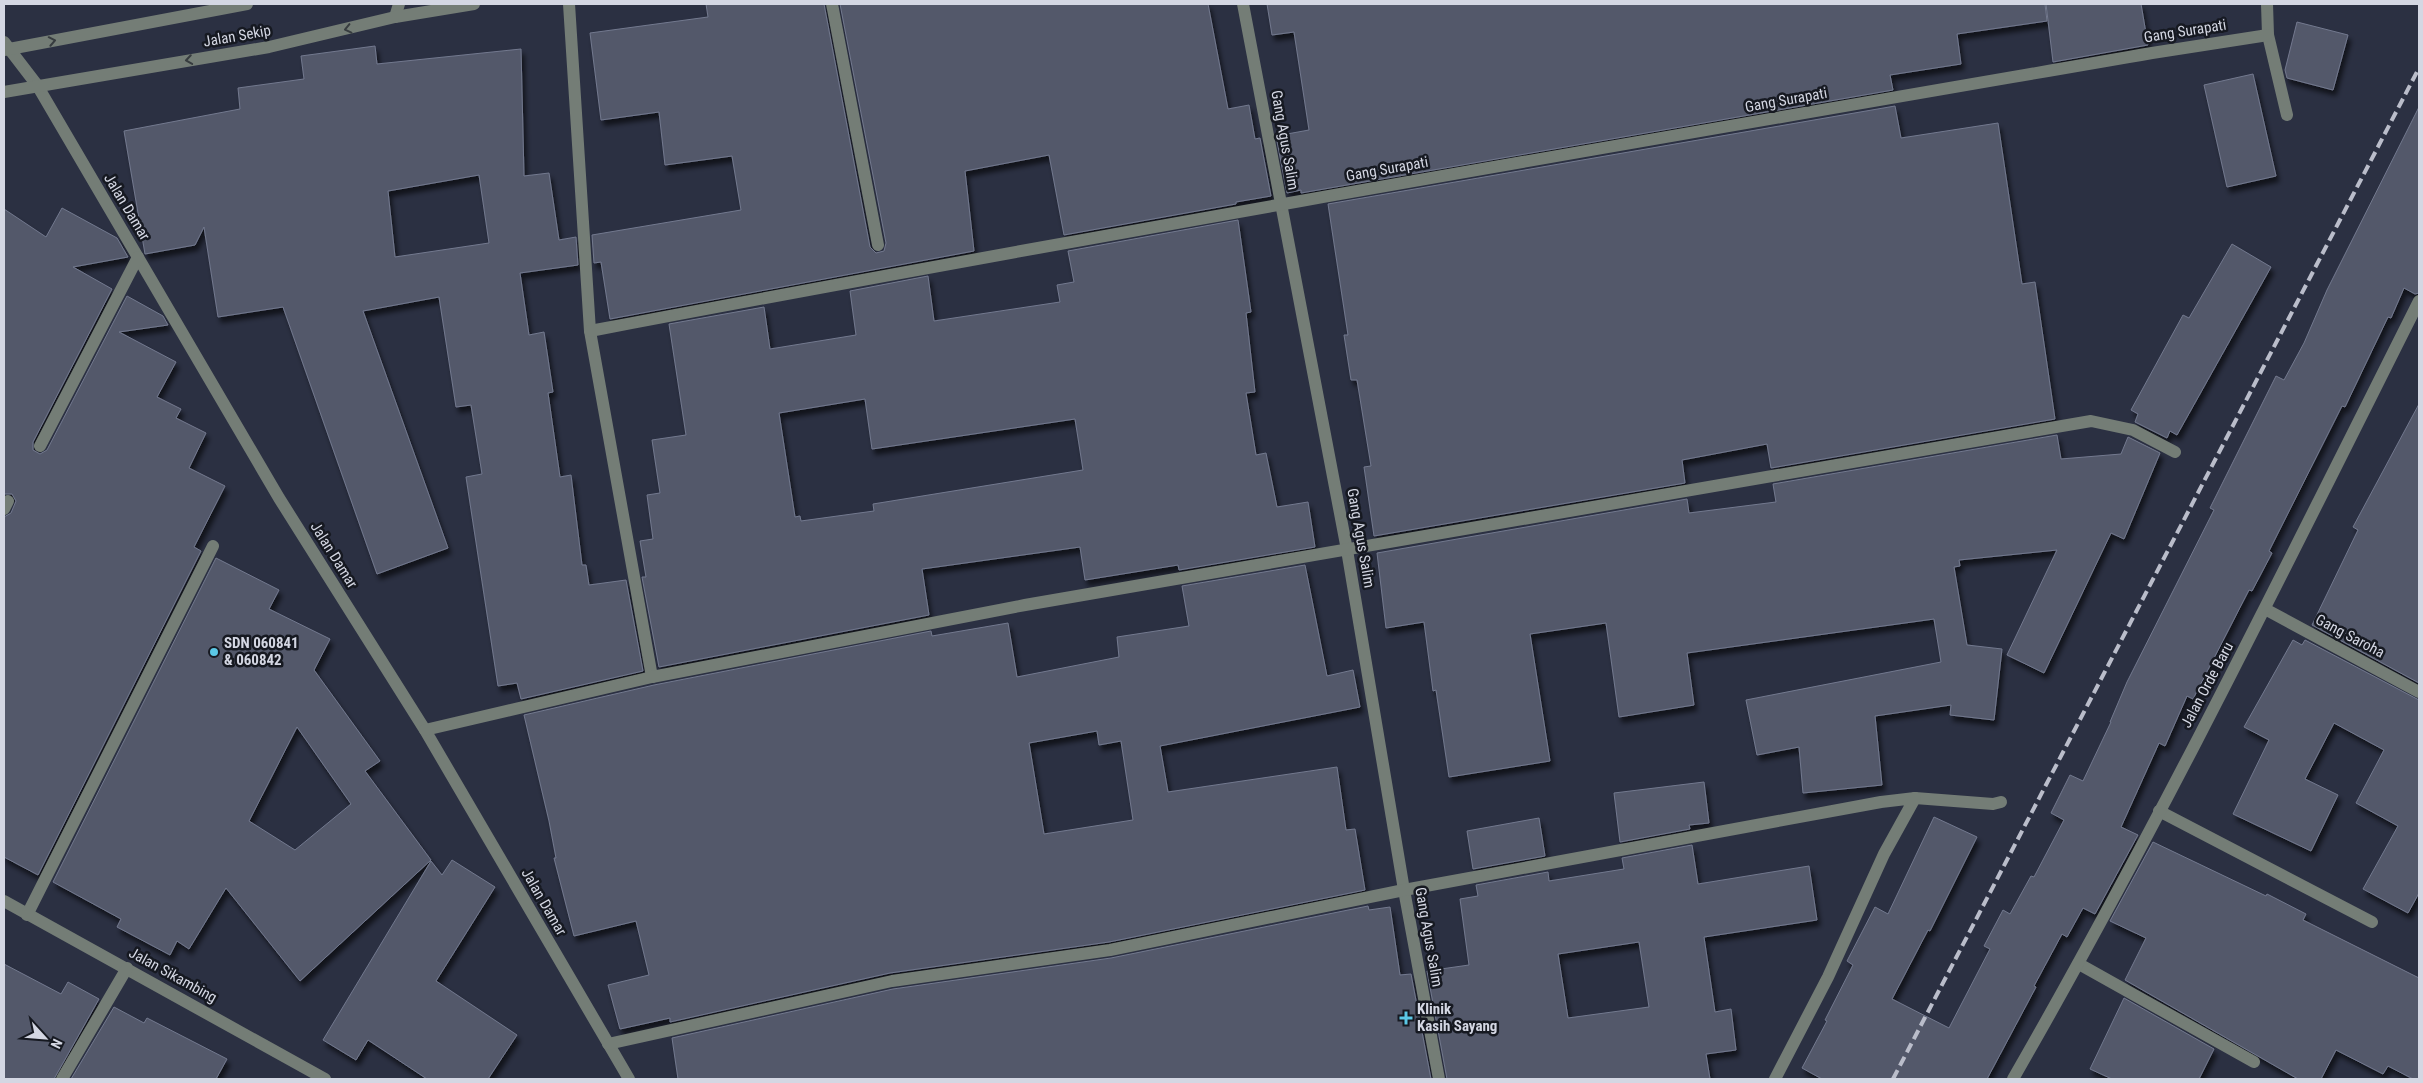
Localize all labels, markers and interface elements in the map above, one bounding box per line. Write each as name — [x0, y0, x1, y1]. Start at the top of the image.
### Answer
street label: Gang Surapati — [2143, 16, 2227, 46]
street label: Jalan Sekip — [202, 21, 272, 51]
one-way arrow — [343, 23, 352, 34]
one-way arrow — [47, 37, 56, 47]
one-way arrow — [184, 55, 193, 65]
street label: Gang Surapati — [1744, 84, 1828, 116]
street label: Gang Agus Salim — [1267, 89, 1303, 191]
street label: Gang Surapati — [1345, 153, 1429, 185]
street label: Jalan Damar — [100, 170, 154, 244]
street label: Gang Agus Salim — [1343, 487, 1379, 589]
street label: Jalan Damar — [307, 519, 362, 592]
street label: Gang Saroha — [2312, 610, 2388, 662]
place label: SDN 060841 & 060842 — [224, 634, 299, 669]
street label: Jalan Orde Baru — [2177, 639, 2237, 731]
marker: SDN 060841 & 060842 — [208, 646, 220, 658]
street label: Jalan Damar — [518, 865, 571, 939]
street label: Gang Agus Salim — [1411, 886, 1447, 988]
street label: Jalan Sikambing — [126, 943, 220, 1007]
place label: Klinik Kasih Sayang — [1417, 1000, 1497, 1035]
marker: Klinik Kasih Sayang — [1399, 1011, 1413, 1025]
north arrow — [20, 1013, 70, 1063]
text: N — [48, 1036, 66, 1051]

